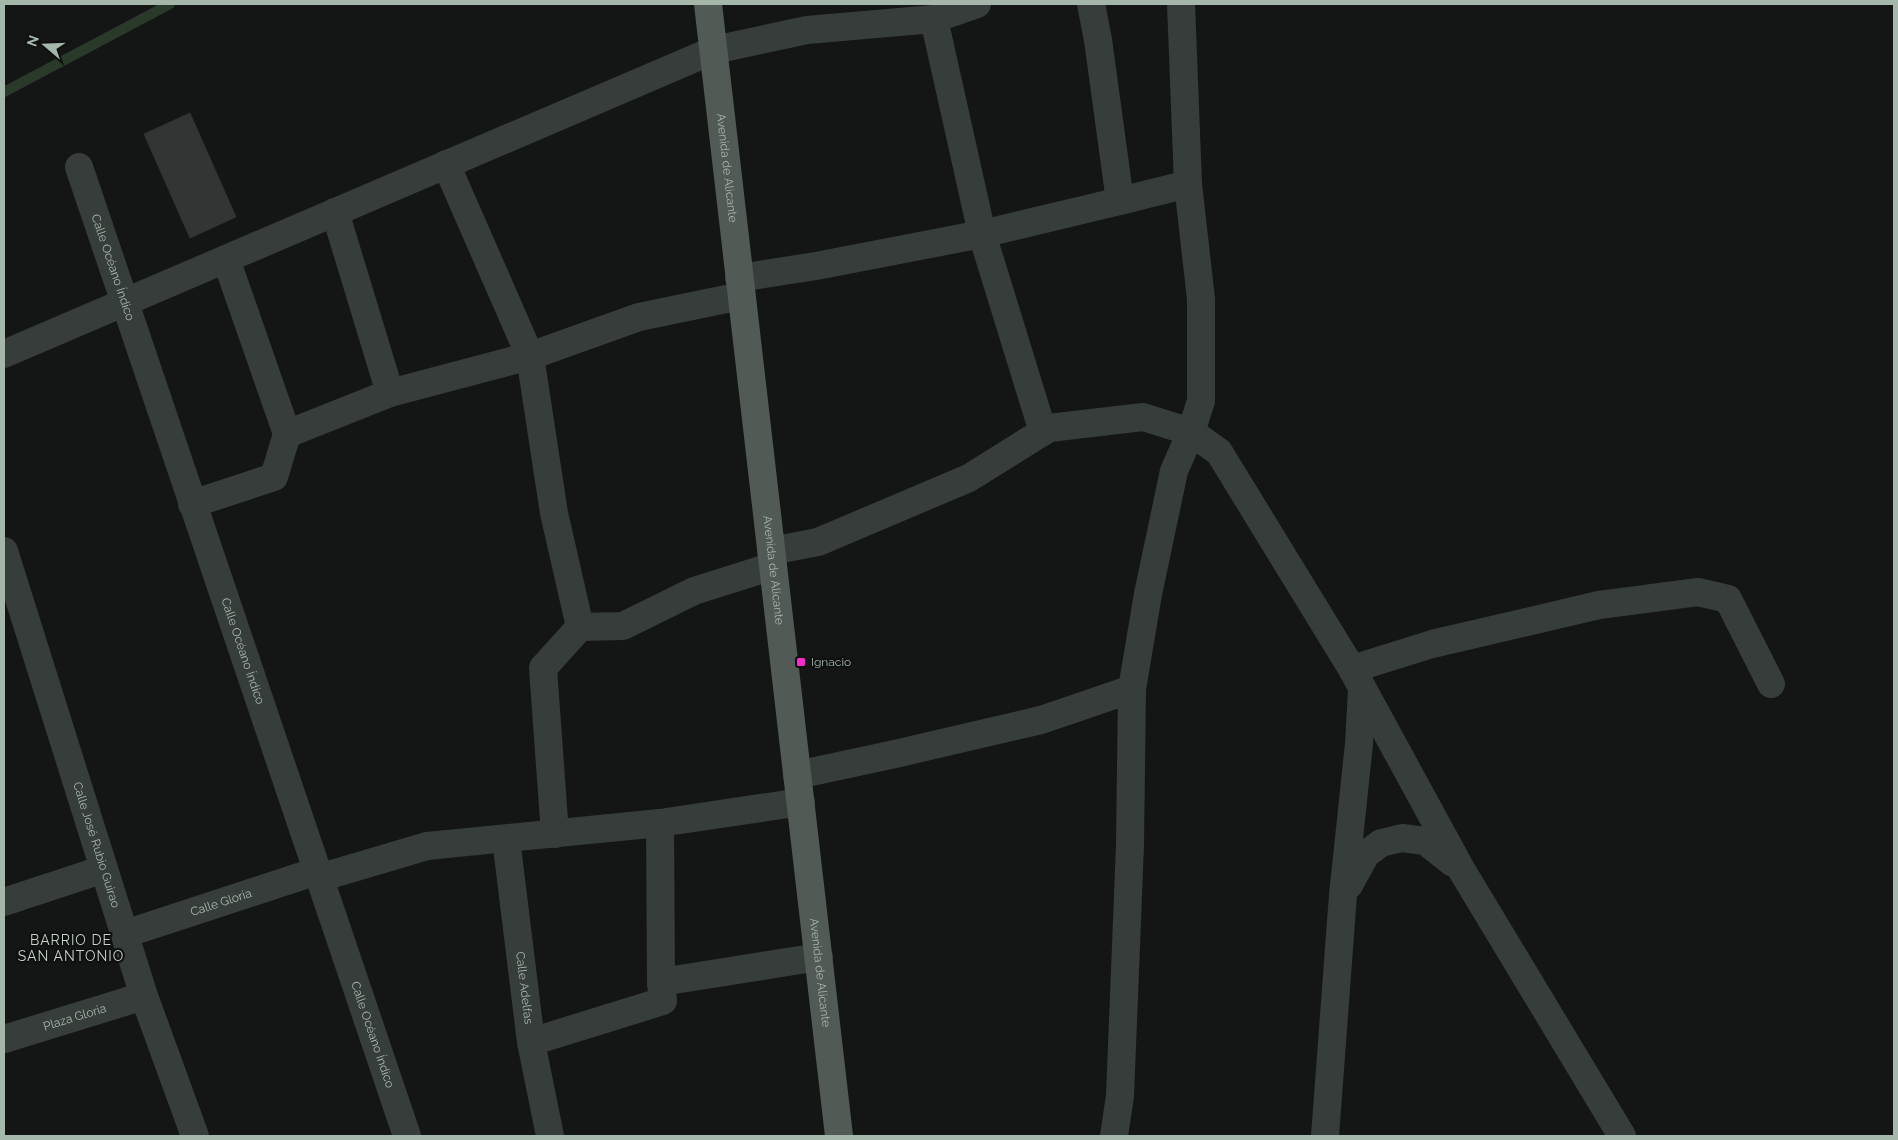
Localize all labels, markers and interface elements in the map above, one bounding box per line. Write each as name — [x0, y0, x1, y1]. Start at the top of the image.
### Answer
north arrow — [20, 20, 70, 70]
text: N — [23, 33, 42, 48]
street label: Avenida de Alicante — [714, 112, 740, 223]
street label: Calle Océano Índico — [88, 212, 137, 322]
street label: Avenida de Alicante — [760, 515, 787, 626]
street label: Calle Océano Índico — [218, 596, 267, 706]
place label: Ignacio — [811, 655, 851, 669]
marker: Ignacio — [795, 656, 807, 668]
street label: Calle José Rubio Guirao — [70, 780, 123, 909]
street label: Calle Gloria — [188, 886, 253, 919]
street label: Avenida de Alicante — [807, 917, 833, 1028]
district label: BARRIO DE SAN ANTONIO — [18, 932, 124, 964]
street label: Calle Adelfas — [513, 951, 536, 1025]
street label: Calle Océano Índico — [348, 980, 397, 1090]
street label: Plaza Gloria — [42, 1001, 108, 1034]

